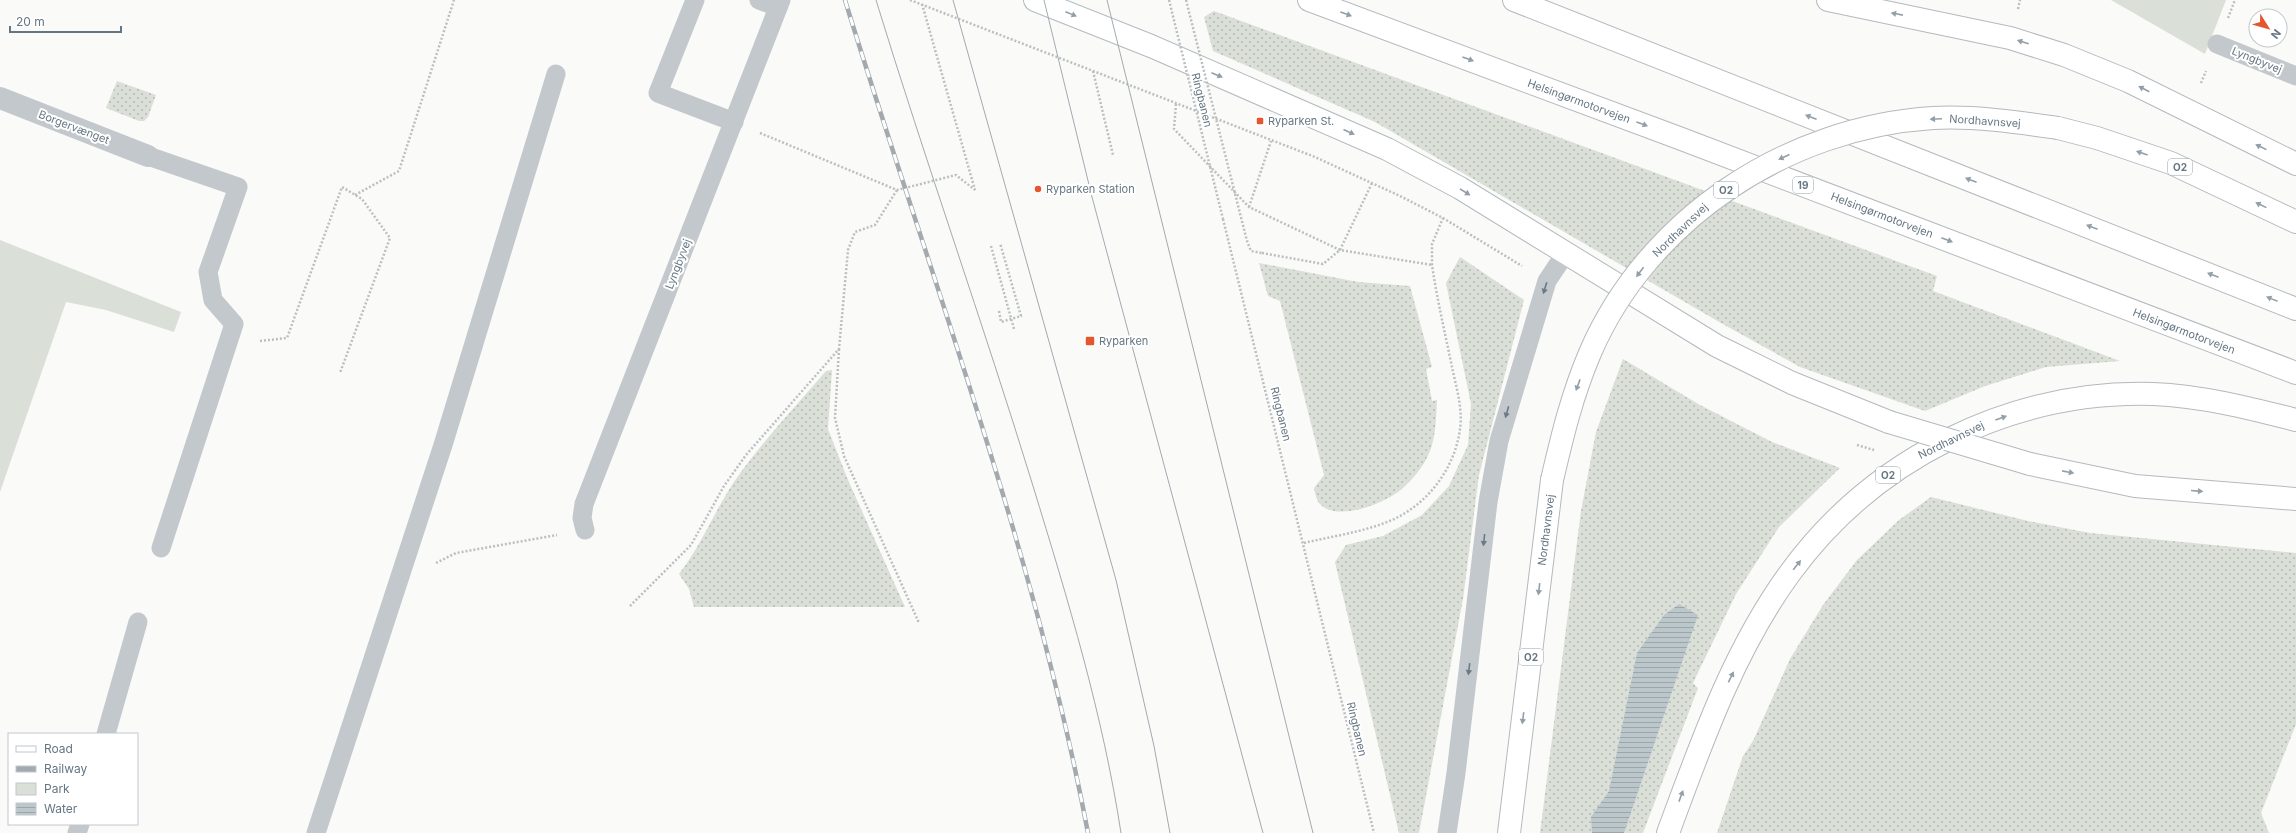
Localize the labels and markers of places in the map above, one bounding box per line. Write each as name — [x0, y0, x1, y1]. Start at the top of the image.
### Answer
place label: Ryparken St. — [1268, 114, 1334, 128]
marker: Ryparken St. — [1255, 116, 1265, 126]
place label: Ryparken Station — [1046, 182, 1135, 196]
marker: Ryparken Station — [1033, 184, 1043, 194]
place label: Ryparken — [1099, 334, 1148, 348]
marker: Ryparken — [1084, 335, 1096, 347]

